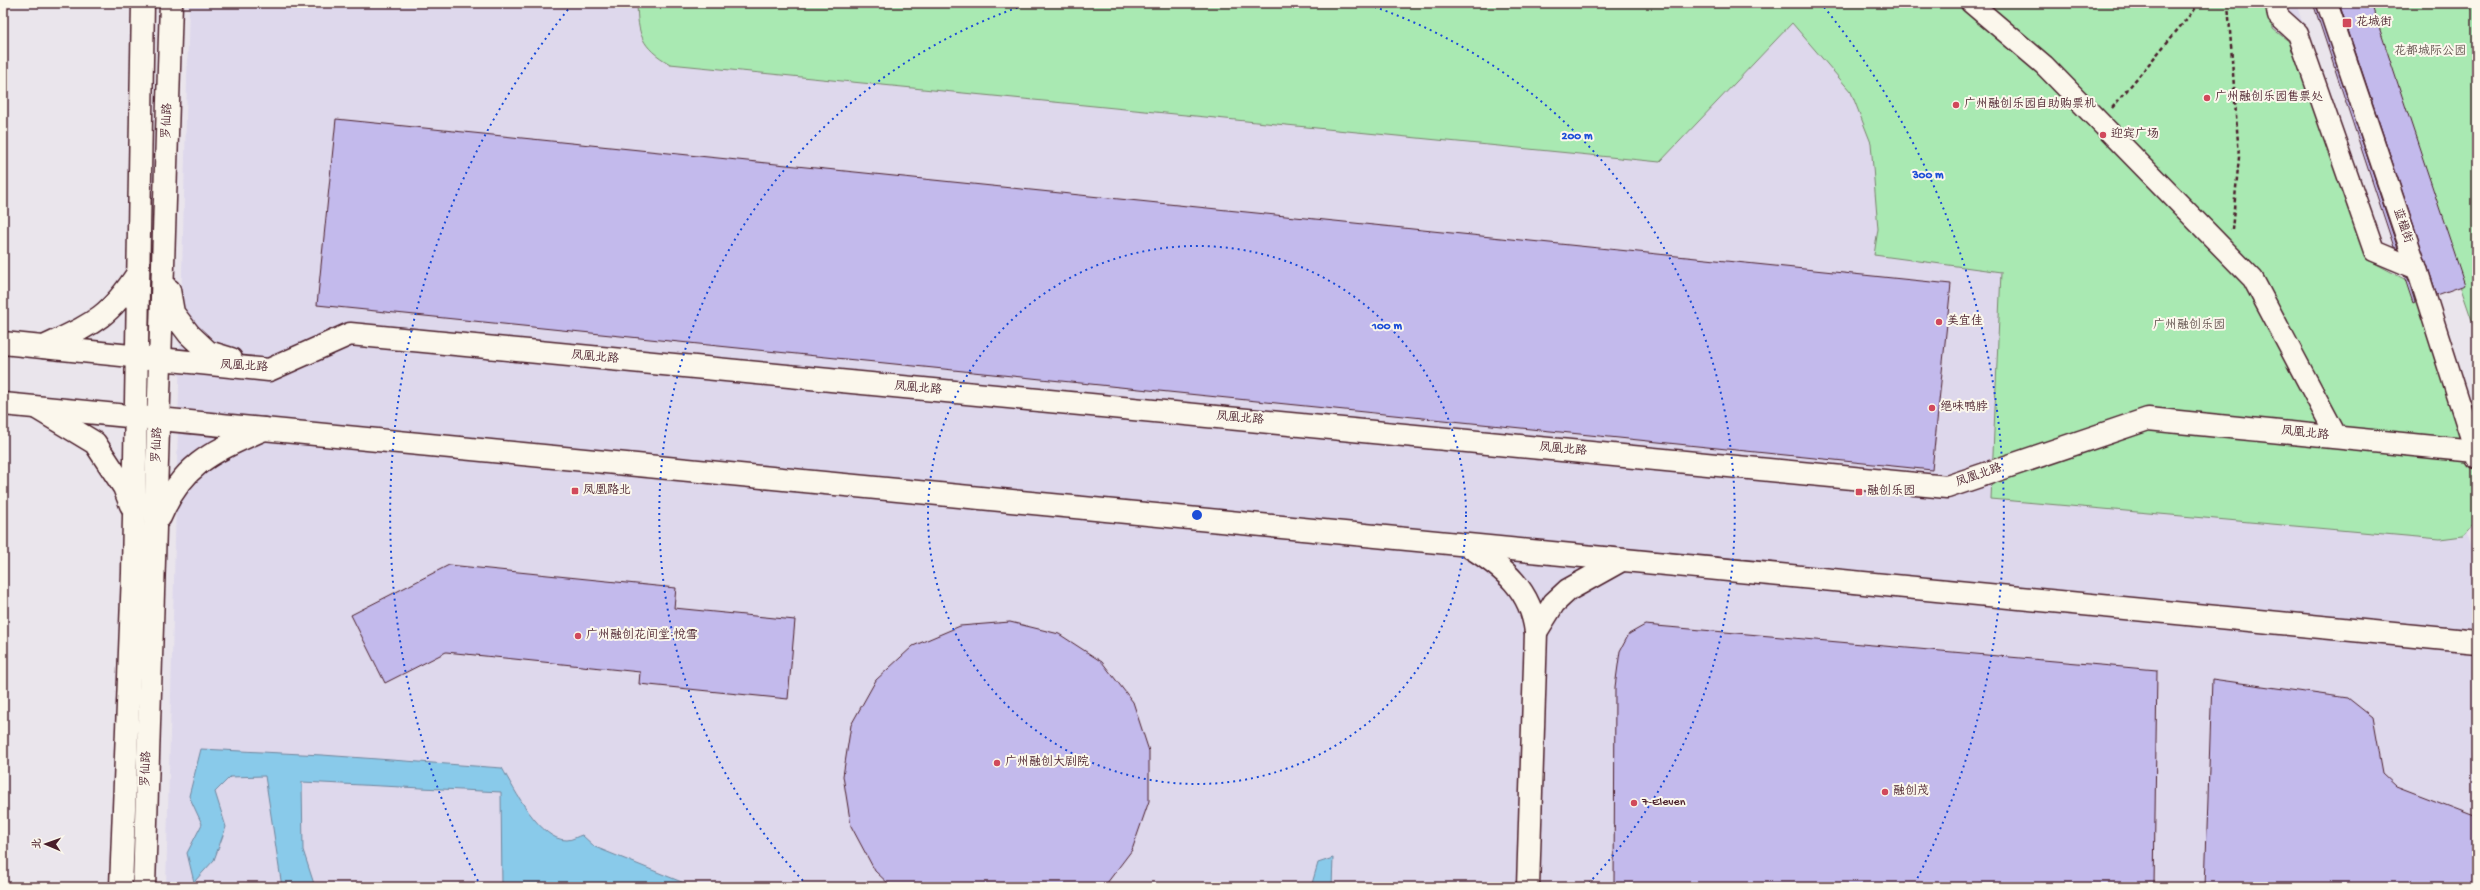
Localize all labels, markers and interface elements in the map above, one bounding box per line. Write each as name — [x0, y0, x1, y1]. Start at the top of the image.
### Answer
place label: 花城街 — [2356, 15, 2392, 30]
marker: 花城街 — [2341, 17, 2353, 29]
park label: 花都城际公园 — [2394, 44, 2466, 59]
place label: 广州融创乐园售票处 — [2215, 89, 2323, 105]
marker: 广州融创乐园售票处 — [2202, 93, 2212, 103]
place label: 广州融创乐园自助购票机 — [1964, 97, 2096, 112]
marker: 广州融创乐园自助购票机 — [1951, 100, 1961, 110]
street label: 罗仙路 — [159, 103, 176, 139]
place label: 迎宾广场 — [2111, 127, 2159, 142]
text: 200 m — [1562, 130, 1593, 144]
marker: 迎宾广场 — [2098, 130, 2108, 140]
text: 300 m — [1911, 169, 1944, 183]
street label: 蓝楹街 — [2390, 206, 2415, 245]
place label: 美宜佳 — [1947, 313, 1983, 329]
marker: 美宜佳 — [1934, 317, 1944, 327]
park label: 广州融创乐园 — [2153, 318, 2225, 333]
text: 100 m — [1371, 320, 1402, 334]
street label: 凤凰北路 — [570, 348, 620, 367]
street label: 凤凰北路 — [220, 358, 268, 375]
street label: 凤凰北路 — [893, 379, 943, 398]
place label: 绝味鸭脖 — [1940, 400, 1988, 415]
marker: 绝味鸭脖 — [1927, 403, 1937, 413]
street label: 凤凰北路 — [1215, 409, 1265, 428]
street label: 凤凰北路 — [2280, 424, 2330, 443]
street label: 罗仙路 — [149, 427, 166, 463]
street label: 凤凰北路 — [1538, 440, 1588, 459]
street label: 凤凰北路 — [1954, 461, 2004, 490]
place label: 凤凰路北 — [583, 483, 631, 498]
place label: 融创乐园 — [1867, 484, 1915, 499]
marker: 凤凰路北 — [570, 486, 580, 496]
marker: 融创乐园 — [1854, 487, 1864, 497]
centre of rings — [1190, 508, 1204, 522]
place label: 广州融创花间堂·悦雪 — [586, 628, 698, 643]
marker: 广州融创花间堂·悦雪 — [573, 631, 583, 641]
street label: 罗仙路 — [138, 751, 155, 787]
place label: 广州融创大剧院 — [1005, 754, 1089, 770]
marker: 广州融创大剧院 — [992, 758, 1002, 768]
place label: 融创茂 — [1893, 784, 1929, 799]
marker: 融创茂 — [1880, 787, 1890, 797]
place label: 7-Eleven — [1641, 796, 1686, 810]
marker: 7-Eleven — [1629, 798, 1639, 808]
north arrow — [26, 824, 66, 864]
text: 北 — [32, 838, 44, 849]

